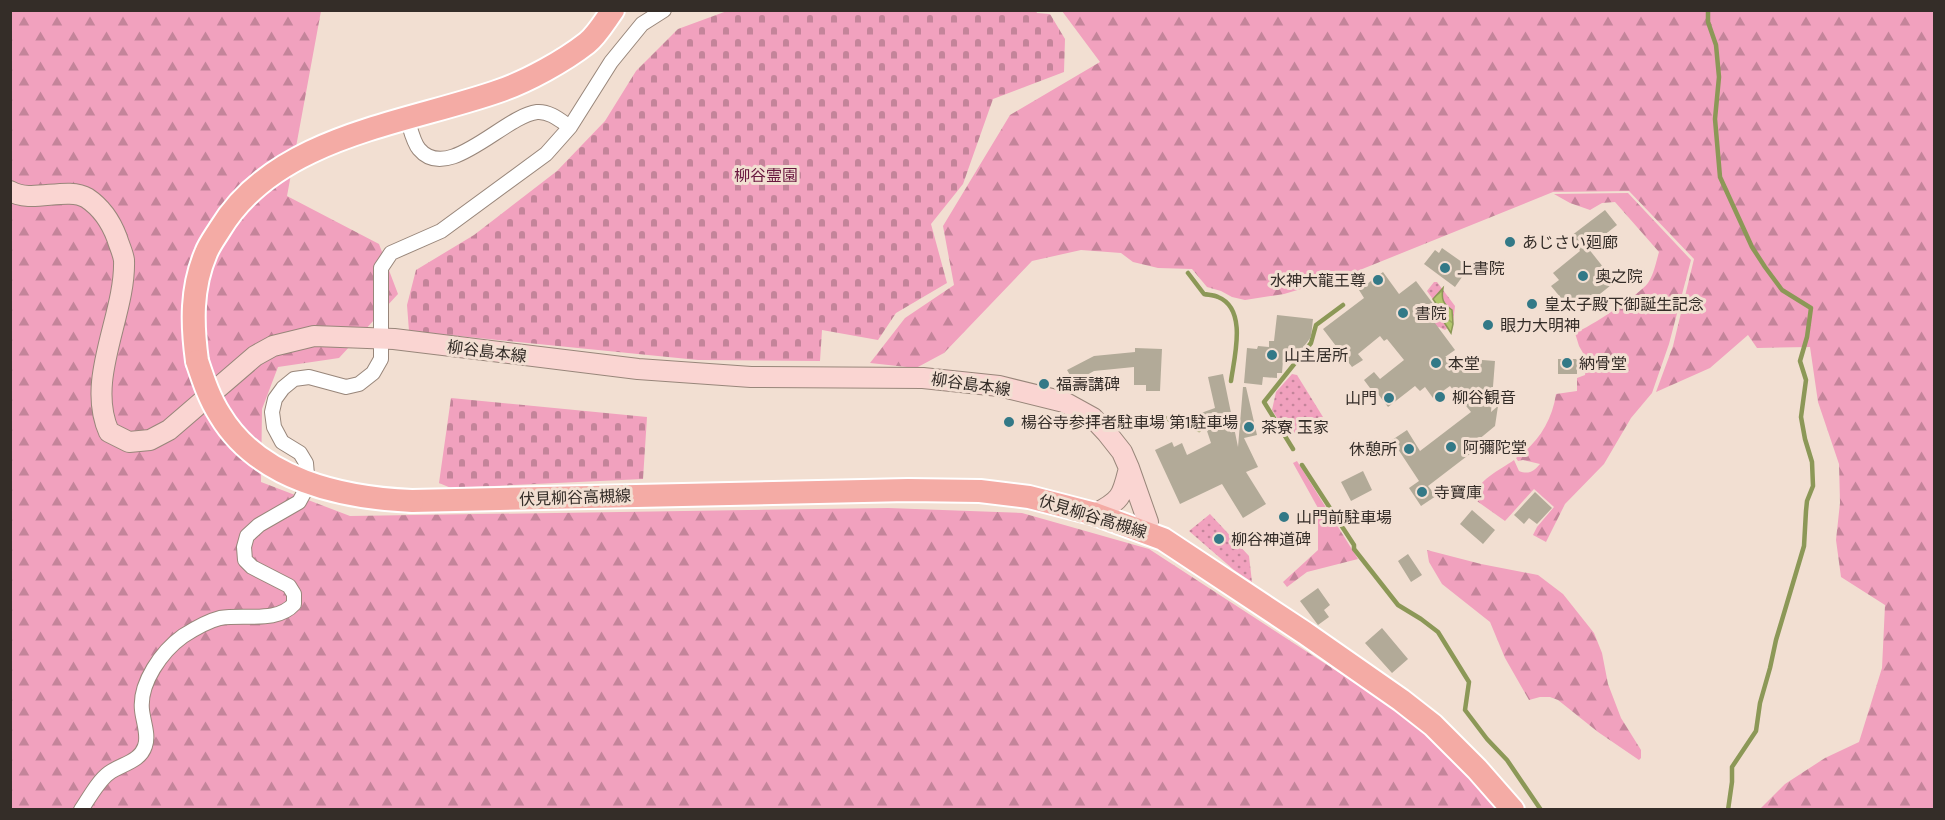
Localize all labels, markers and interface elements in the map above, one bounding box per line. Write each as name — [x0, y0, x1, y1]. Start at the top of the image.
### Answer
park label: 柳谷霊園 — [734, 165, 798, 186]
place label: あじさい廻廊 — [1522, 232, 1618, 253]
marker: あじさい廻廊 — [1503, 235, 1517, 249]
place label: 上書院 — [1457, 258, 1505, 279]
marker: 上書院 — [1438, 261, 1452, 275]
place label: 奥之院 — [1595, 266, 1643, 287]
marker: 奥之院 — [1576, 269, 1590, 283]
place label: 水神大龍王尊 — [1270, 270, 1366, 291]
marker: 水神大龍王尊 — [1371, 273, 1385, 287]
place label: 皇太子殿下御誕生記念 — [1544, 294, 1704, 315]
marker: 皇太子殿下御誕生記念 — [1525, 297, 1539, 311]
place label: 書院 — [1415, 303, 1447, 324]
marker: 書院 — [1396, 306, 1410, 320]
place label: 眼力大明神 — [1500, 315, 1580, 336]
marker: 眼力大明神 — [1481, 318, 1495, 332]
street label: 柳谷島本線 — [446, 336, 528, 367]
place label: 山主居所 — [1284, 345, 1348, 366]
marker: 山主居所 — [1265, 348, 1279, 362]
place label: 本堂 — [1448, 353, 1480, 374]
place label: 納骨堂 — [1579, 353, 1627, 374]
marker: 本堂 — [1429, 356, 1443, 370]
marker: 納骨堂 — [1560, 356, 1574, 370]
street label: 柳谷島本線 — [930, 369, 1012, 400]
place label: 福壽講碑 — [1056, 374, 1120, 395]
marker: 福壽講碑 — [1037, 377, 1051, 391]
place label: 柳谷観音 — [1452, 387, 1516, 408]
place label: 山門 — [1345, 388, 1377, 409]
marker: 柳谷観音 — [1433, 390, 1447, 404]
marker: 山門 — [1382, 391, 1396, 405]
place label: 楊谷寺参拝者駐車場 第1駐車場 — [1021, 412, 1238, 433]
marker: 楊谷寺参拝者駐車場 第1駐車場 — [1002, 415, 1016, 429]
place label: 茶寮 玉家 — [1261, 417, 1329, 438]
marker: 茶寮 玉家 — [1242, 420, 1256, 434]
place label: 阿彌陀堂 — [1463, 437, 1527, 458]
place label: 休憩所 — [1349, 439, 1397, 460]
marker: 阿彌陀堂 — [1444, 440, 1458, 454]
marker: 休憩所 — [1402, 442, 1416, 456]
place label: 寺寶庫 — [1434, 482, 1482, 503]
street label: 伏見柳谷高槻線 — [519, 485, 631, 510]
marker: 寺寶庫 — [1415, 485, 1429, 499]
street label: 伏見柳谷高槻線 — [1036, 490, 1149, 543]
place label: 山門前駐車場 — [1296, 507, 1392, 528]
marker: 山門前駐車場 — [1277, 510, 1291, 524]
place label: 柳谷神道碑 — [1231, 529, 1311, 550]
marker: 柳谷神道碑 — [1212, 532, 1226, 546]

